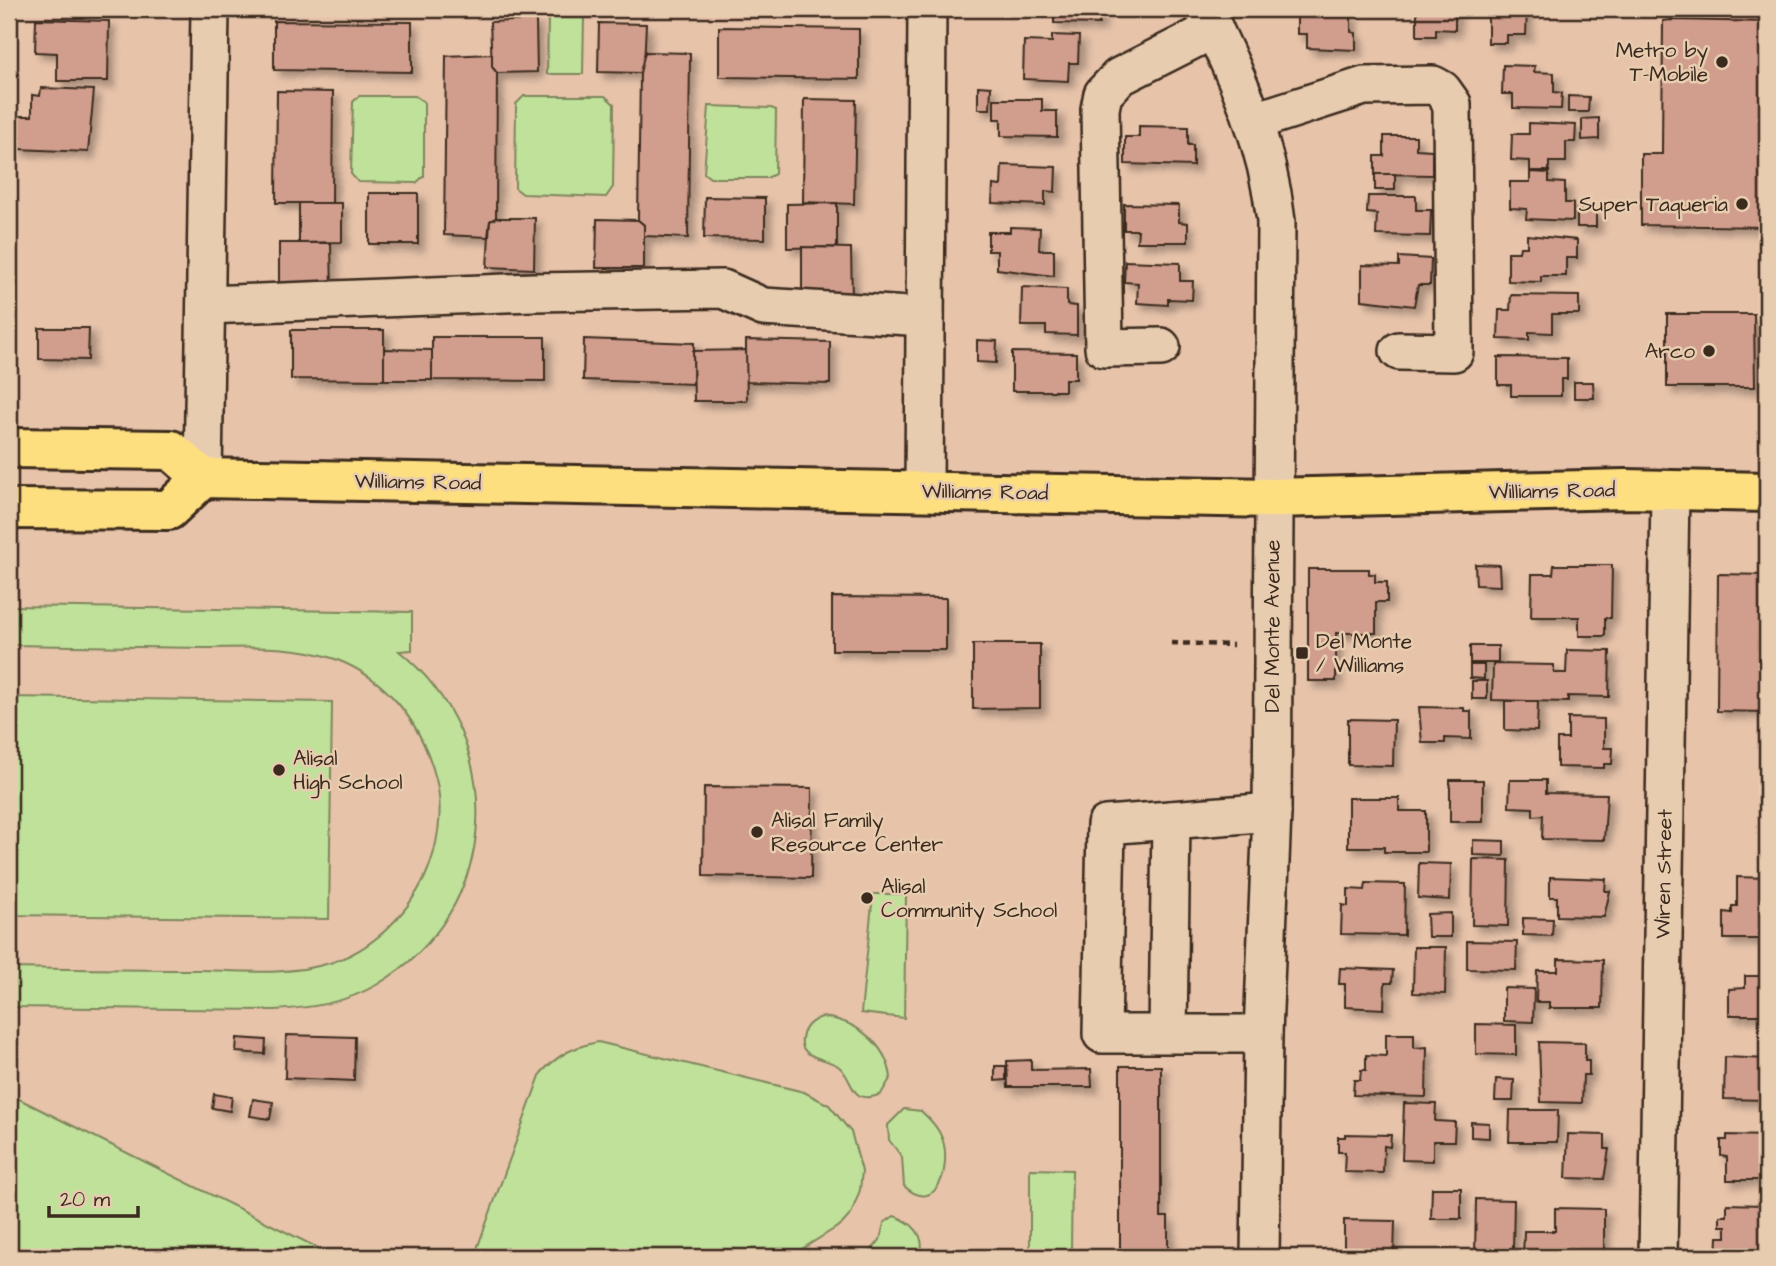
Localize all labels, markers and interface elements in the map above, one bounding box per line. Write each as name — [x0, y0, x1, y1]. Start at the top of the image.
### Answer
place label: Metro by T-Mobile — [1616, 36, 1708, 89]
marker: Metro by T-Mobile — [1714, 54, 1730, 70]
place label: Super Taqueria — [1579, 190, 1728, 220]
marker: Super Taqueria — [1734, 196, 1750, 212]
place label: Arco — [1645, 337, 1695, 366]
marker: Arco — [1701, 343, 1717, 359]
street label: Williams Road — [354, 466, 482, 498]
street label: Williams Road — [1488, 475, 1616, 507]
street label: Williams Road — [921, 476, 1049, 508]
street label: Del Monte Avenue — [1258, 540, 1287, 712]
place label: Del Monte / Williams — [1316, 627, 1412, 680]
marker: Del Monte / Williams — [1294, 645, 1310, 661]
place label: Alisal High School — [293, 744, 403, 799]
marker: Alisal High School — [271, 762, 287, 778]
place label: Alisal Family Resource Center — [771, 806, 944, 859]
street label: Wiren Street — [1648, 808, 1680, 939]
marker: Alisal Family Resource Center — [749, 824, 765, 840]
place label: Alisal Community School — [881, 872, 1057, 927]
marker: Alisal Community School — [859, 890, 875, 906]
scale bar — [49, 1175, 138, 1219]
text: 20 m — [60, 1185, 111, 1214]

